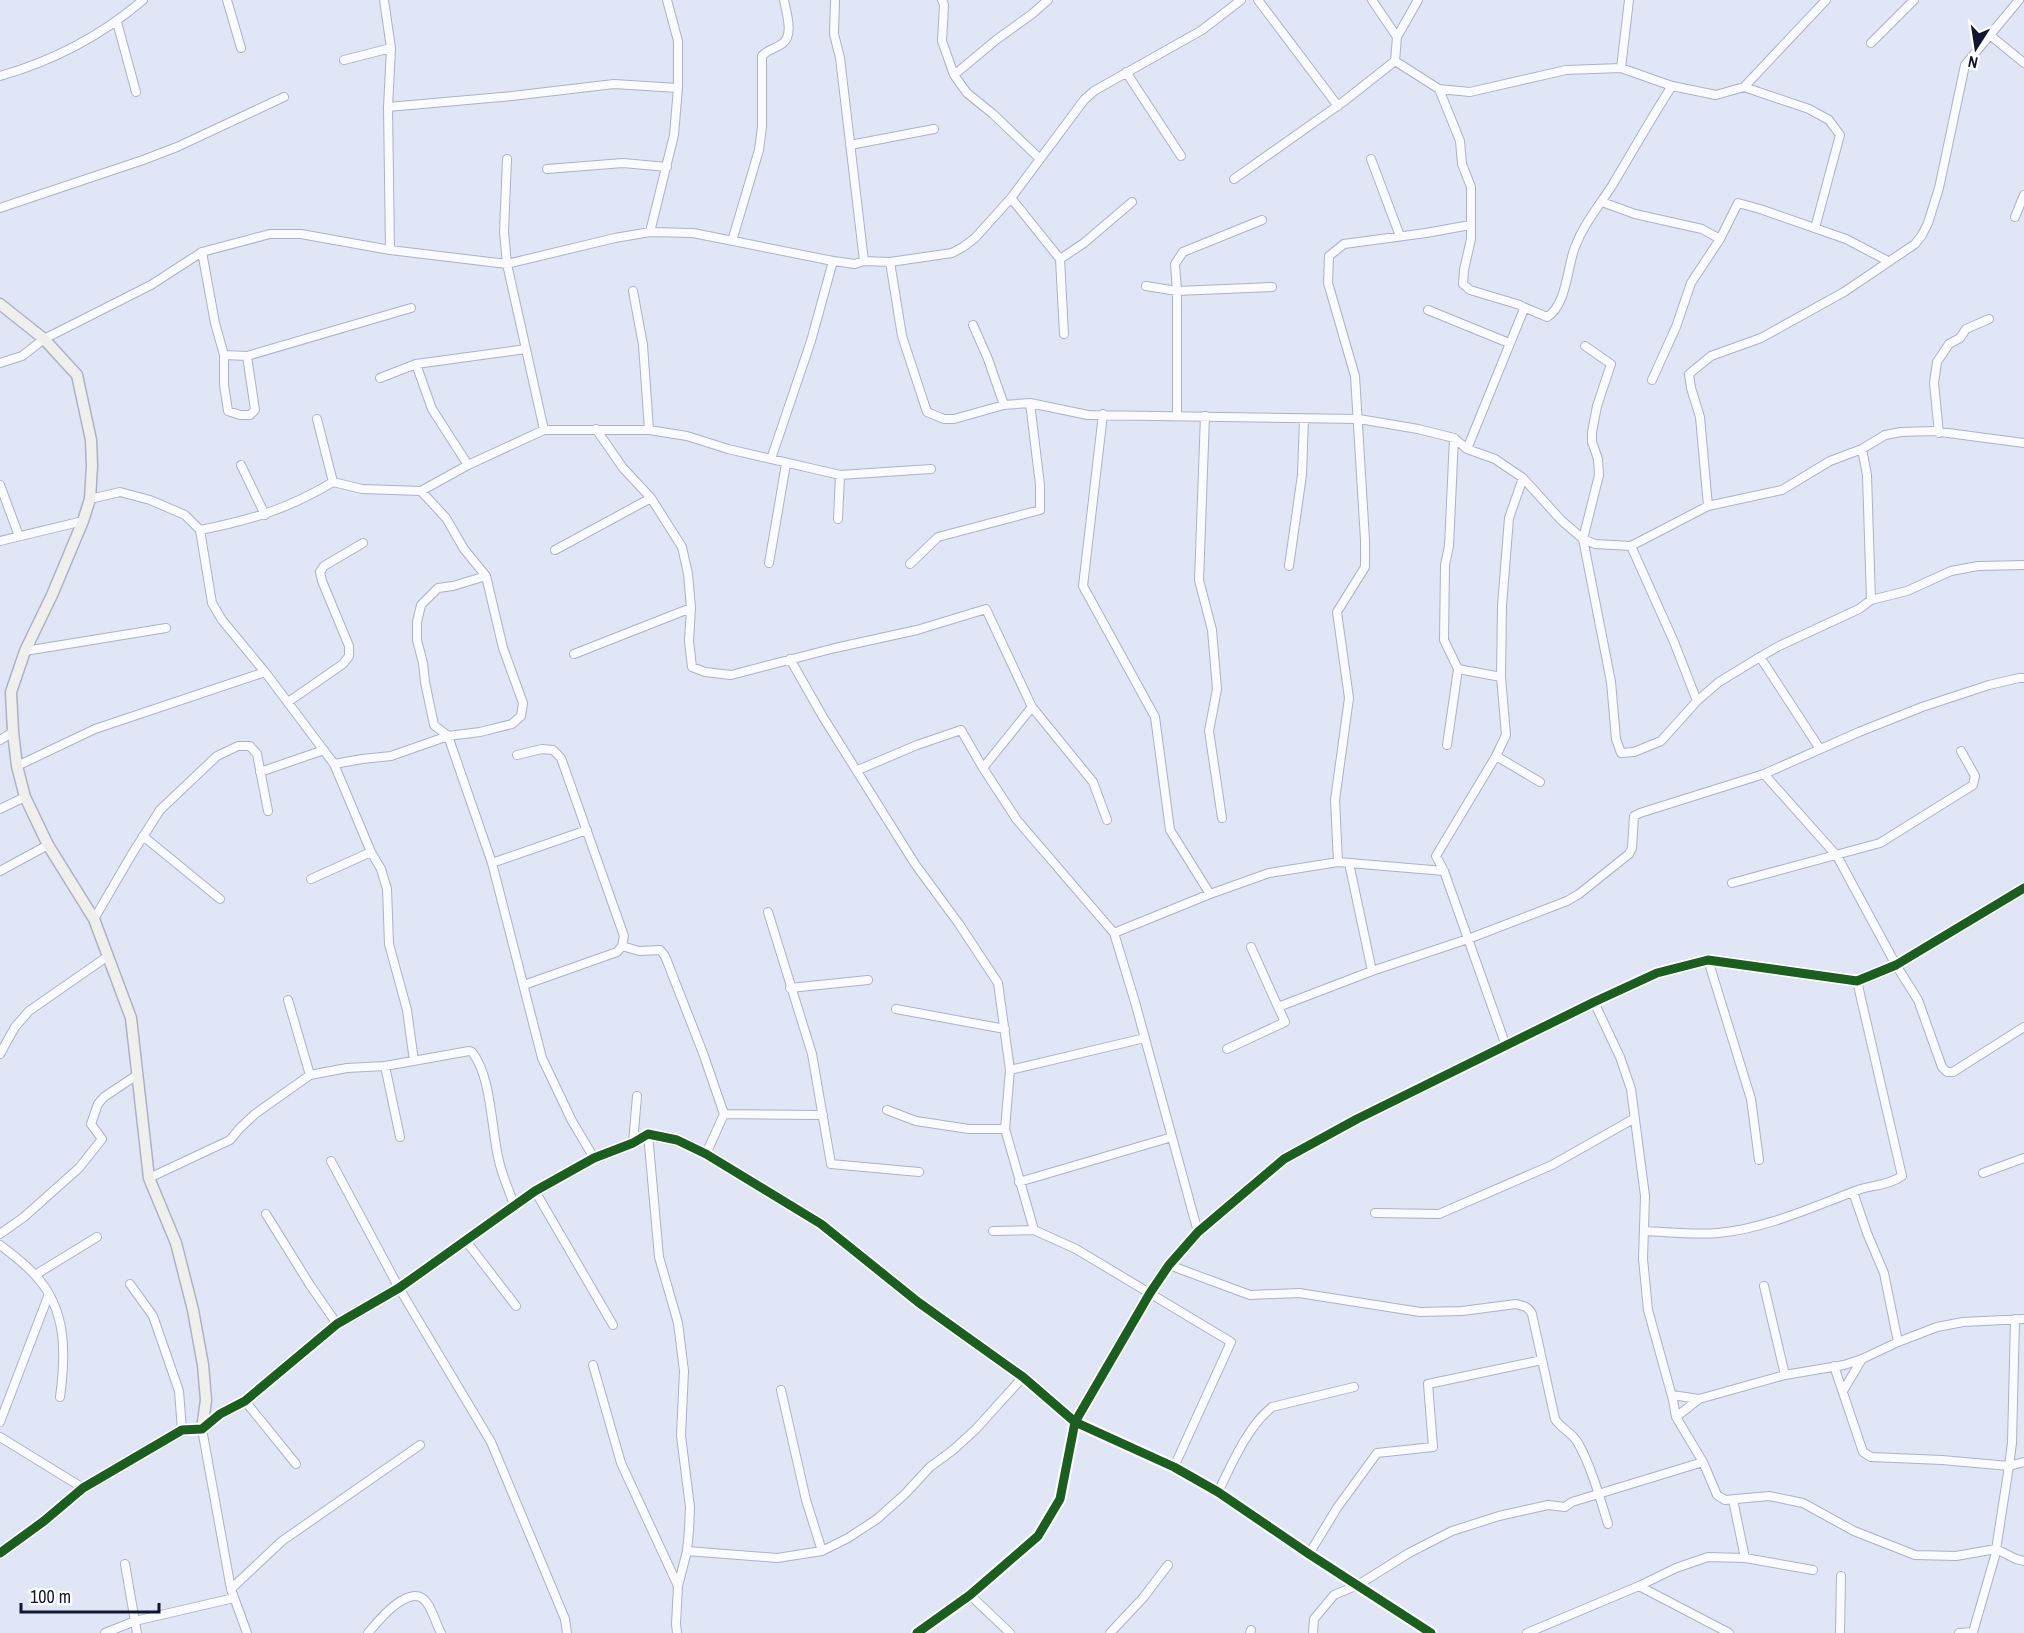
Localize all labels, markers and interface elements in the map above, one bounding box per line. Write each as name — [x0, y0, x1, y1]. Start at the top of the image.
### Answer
north arrow — [1946, 18, 2006, 78]
text: N — [1966, 51, 1980, 74]
scale bar — [21, 1576, 159, 1614]
text: 100 m — [30, 1584, 71, 1609]

